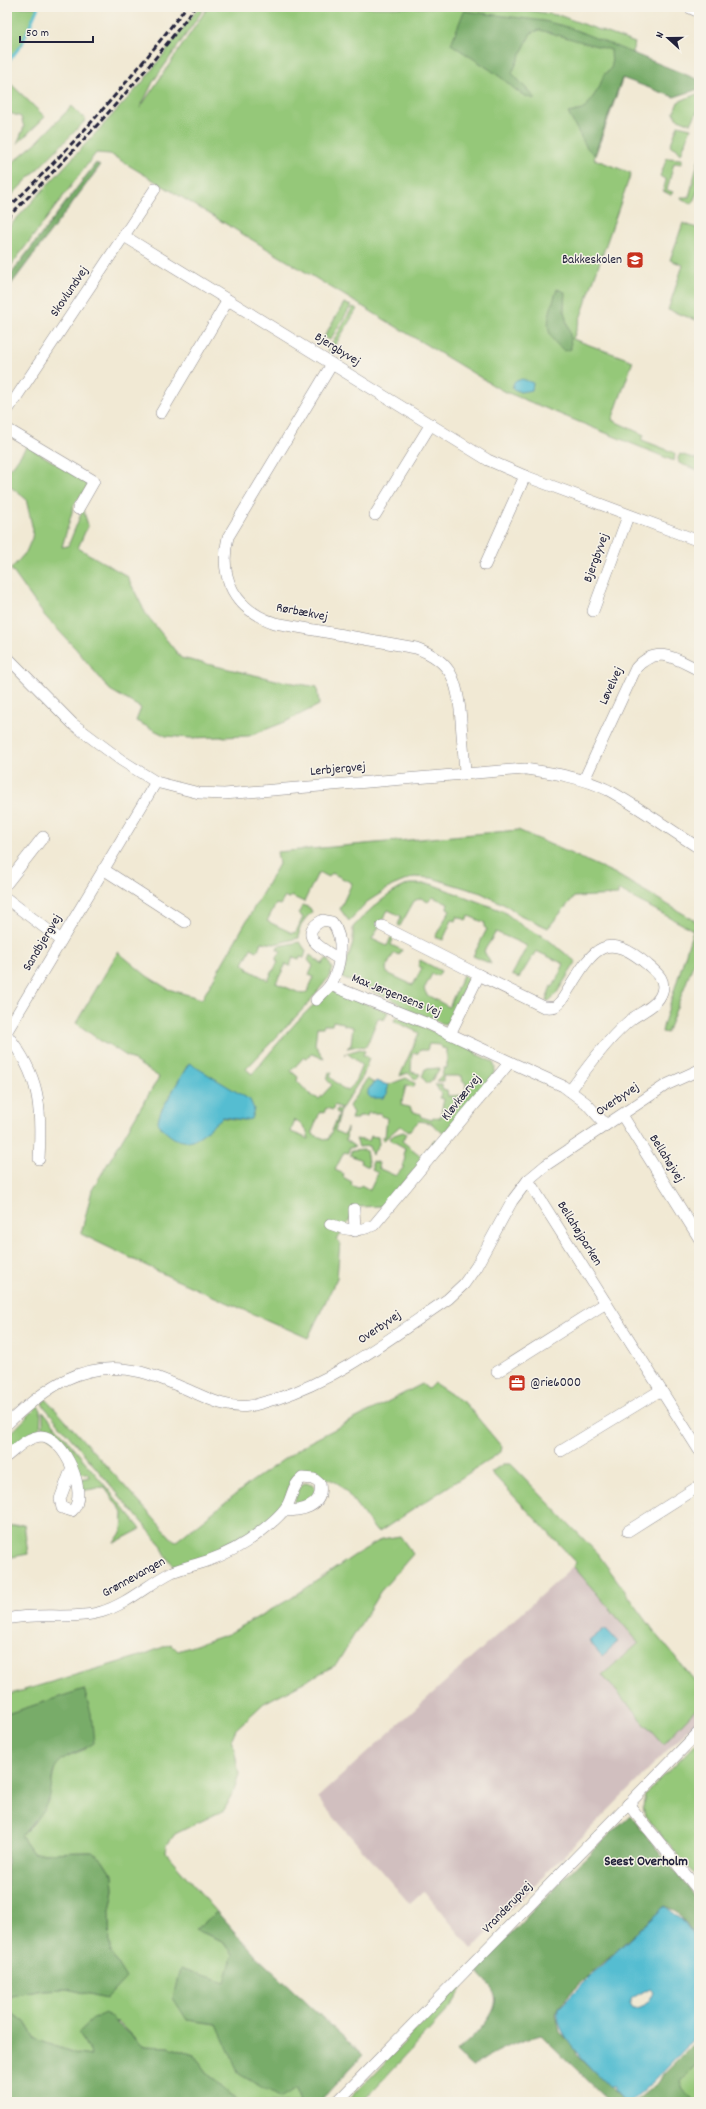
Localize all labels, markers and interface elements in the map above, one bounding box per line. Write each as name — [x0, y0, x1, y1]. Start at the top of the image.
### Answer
scale bar — [20, 18, 93, 44]
north arrow — [648, 18, 688, 58]
text: 50 m — [26, 25, 49, 42]
text: N — [652, 29, 669, 41]
school or university icon: Bakkeskolen — [625, 250, 645, 270]
place label: Bakkeskolen — [562, 251, 622, 270]
street label: Skovlundvej — [46, 263, 94, 321]
street label: Bjergbyvej — [310, 328, 364, 372]
street label: Bjergbyvej — [579, 531, 615, 585]
street label: Rørbækvej — [275, 599, 329, 627]
street label: Løvelvej — [595, 664, 629, 708]
street label: Lerbjergvej — [309, 758, 367, 782]
street label: Sandbjergvej — [18, 911, 68, 975]
street label: Max Jørgensens Vej — [348, 969, 444, 1023]
street label: Kløvkærvej — [437, 1071, 487, 1125]
street label: Overbyvej — [592, 1078, 644, 1122]
street label: Bellahøjvej — [644, 1131, 688, 1187]
street label: Bellahøjparken — [552, 1198, 606, 1270]
street label: Overbyvej — [354, 1306, 406, 1350]
office icon: @rie6000 — [507, 1373, 527, 1393]
place label: @rie6000 — [530, 1374, 581, 1393]
street label: Grønnevangen — [99, 1553, 169, 1603]
district label: Seest Overholm — [604, 1852, 688, 1872]
street label: Vranderupvej — [478, 1878, 538, 1938]

